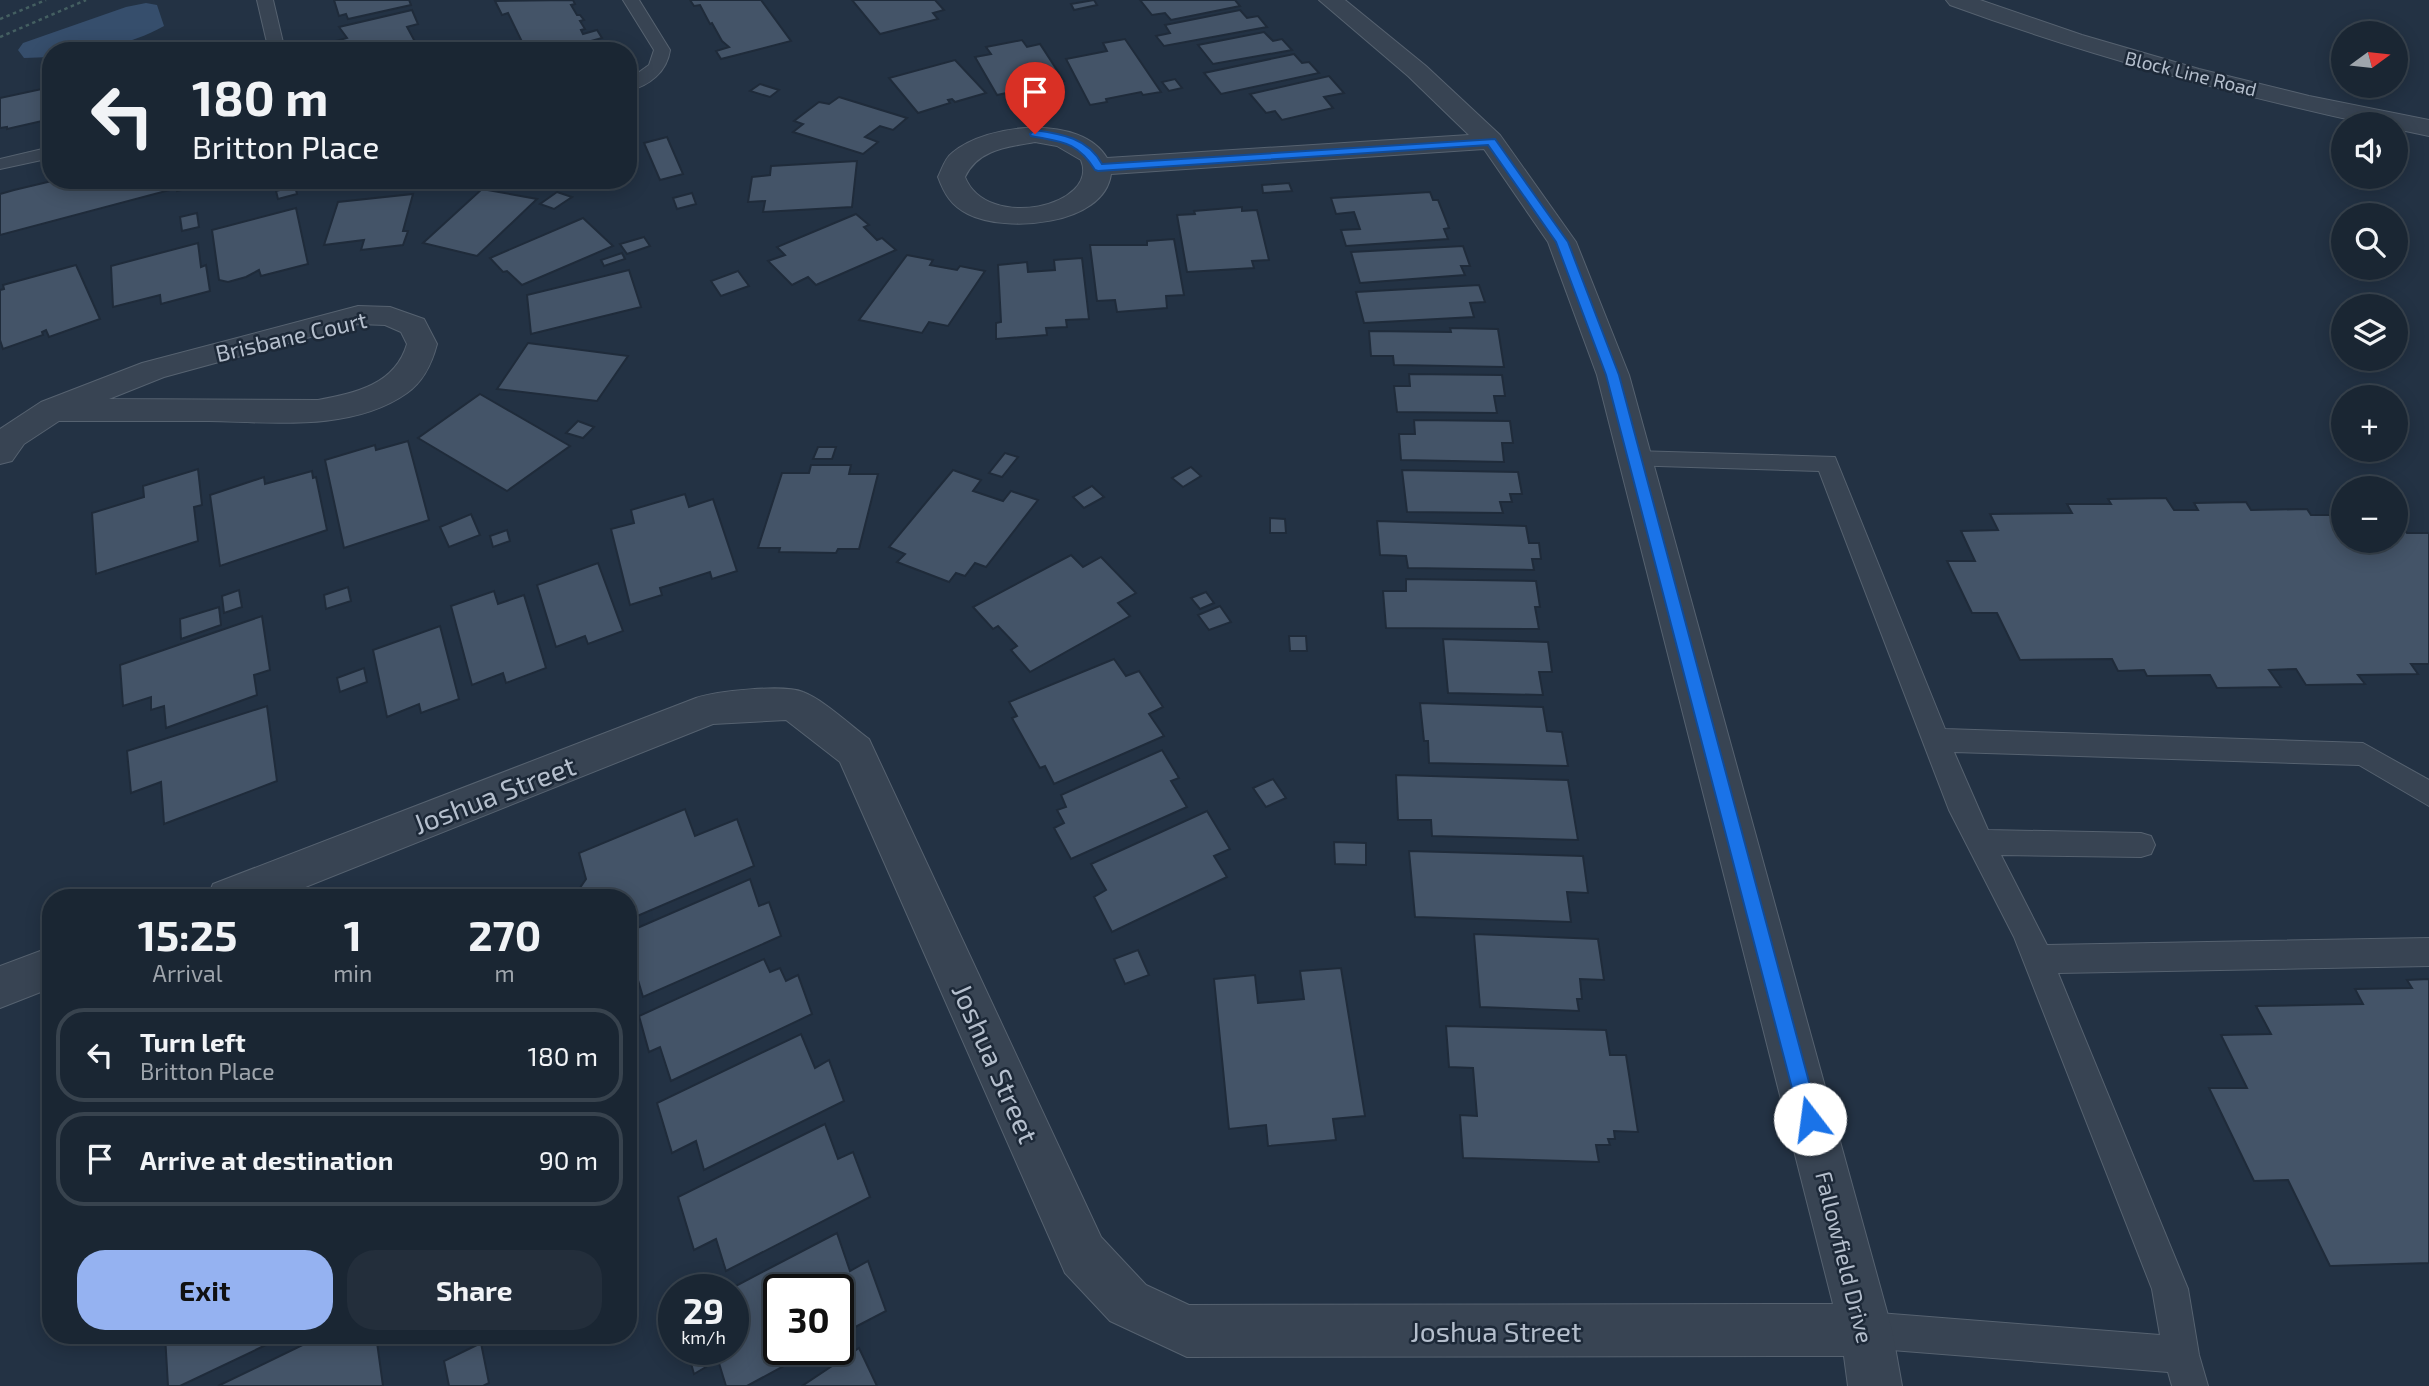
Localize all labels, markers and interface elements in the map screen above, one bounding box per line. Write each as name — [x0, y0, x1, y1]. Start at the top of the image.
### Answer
north arrow — [2331, 21, 2408, 98]
map controls — [2331, 21, 2408, 553]
street label: Block Line Road — [2123, 46, 2259, 100]
pin — [1005, 62, 1065, 134]
text: 180 m — [192, 67, 328, 126]
icon: left — [77, 70, 168, 161]
icon: arrive — [1016, 73, 1054, 111]
button: sound — [2331, 112, 2408, 189]
text: Britton Place — [192, 127, 379, 165]
button: search — [2331, 203, 2408, 280]
button: layers — [2331, 294, 2408, 371]
street label: Brisbane Court — [212, 305, 370, 367]
button: + — [2331, 385, 2408, 462]
button: − — [2331, 476, 2408, 553]
street label: Joshua Street — [408, 747, 580, 841]
text: 15:25 — [138, 909, 237, 959]
text: 1 — [344, 909, 362, 959]
text: 270 — [468, 909, 541, 959]
text: Arrival — [153, 959, 223, 987]
text: min — [333, 959, 372, 987]
text: m — [495, 959, 515, 987]
street label: Joshua Street — [946, 978, 1046, 1148]
text: Turn left — [140, 1026, 246, 1057]
icon: left — [81, 1036, 119, 1074]
text: 180 m — [528, 1040, 598, 1071]
text: Britton Place — [140, 1057, 275, 1085]
position arrow — [1773, 1082, 1847, 1156]
icon: arrive — [81, 1140, 119, 1178]
text: Arrive at destination — [140, 1144, 393, 1175]
text: 90 m — [539, 1144, 598, 1175]
street label: Fallowfield Drive — [1810, 1168, 1880, 1346]
button: Exit — [77, 1250, 333, 1330]
button: Share — [347, 1250, 602, 1330]
speed limit sign: 30 — [763, 1274, 854, 1365]
text: 29 — [683, 1289, 724, 1331]
street label: Joshua Street — [1410, 1314, 1582, 1348]
text: km/h — [681, 1326, 726, 1348]

